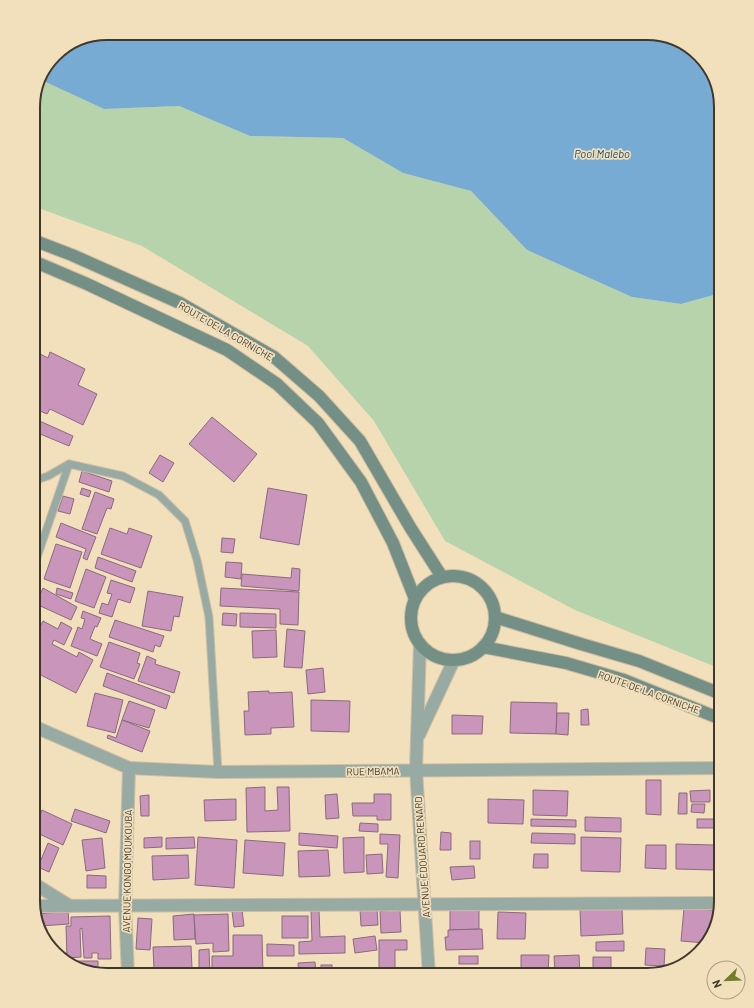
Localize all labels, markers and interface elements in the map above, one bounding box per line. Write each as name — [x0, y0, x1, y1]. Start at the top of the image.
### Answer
water label: Pool Malebo — [574, 147, 630, 160]
street label: ROUTE DE LA CORNICHE — [176, 299, 276, 363]
street label: ROUTE DE LA CORNICHE — [596, 668, 702, 716]
street label: RUE MBAMA — [346, 765, 400, 777]
street label: AVENUE ÉDOUARD RENARD — [412, 796, 432, 918]
street label: AVENUE KONGO MOUKOUBA — [120, 810, 134, 932]
north arrow — [706, 960, 746, 1000]
text: N — [709, 978, 724, 990]

